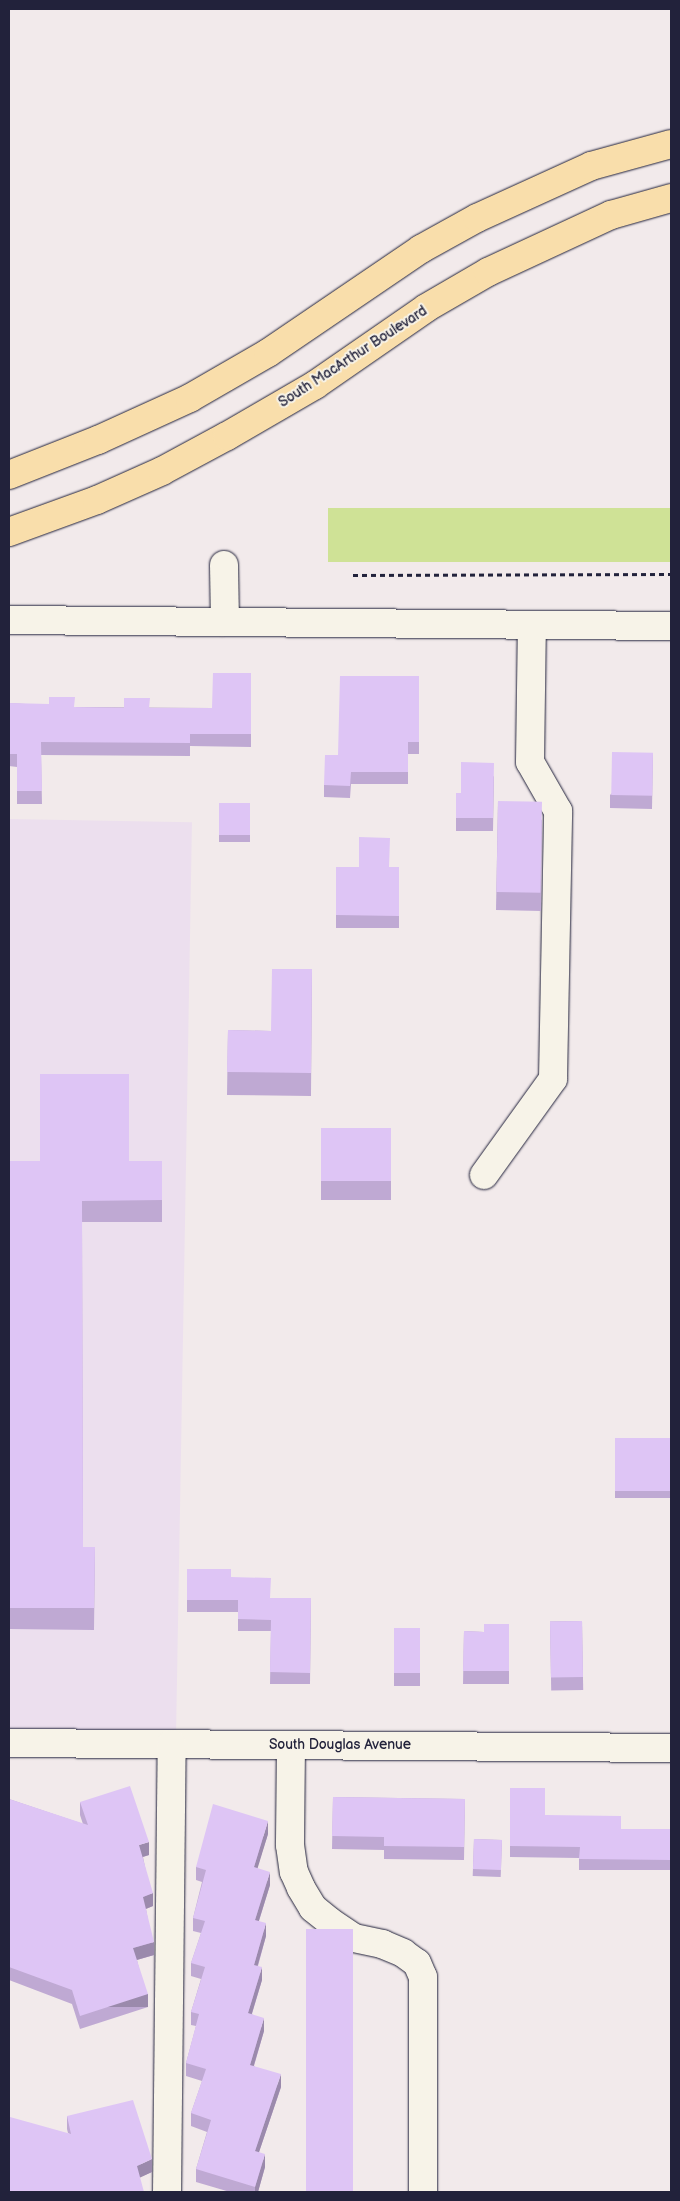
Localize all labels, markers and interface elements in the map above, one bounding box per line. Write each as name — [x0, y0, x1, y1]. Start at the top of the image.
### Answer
street label: South MacArthur Boulevard — [276, 303, 430, 411]
street label: South Douglas Avenue — [269, 1737, 411, 1753]

